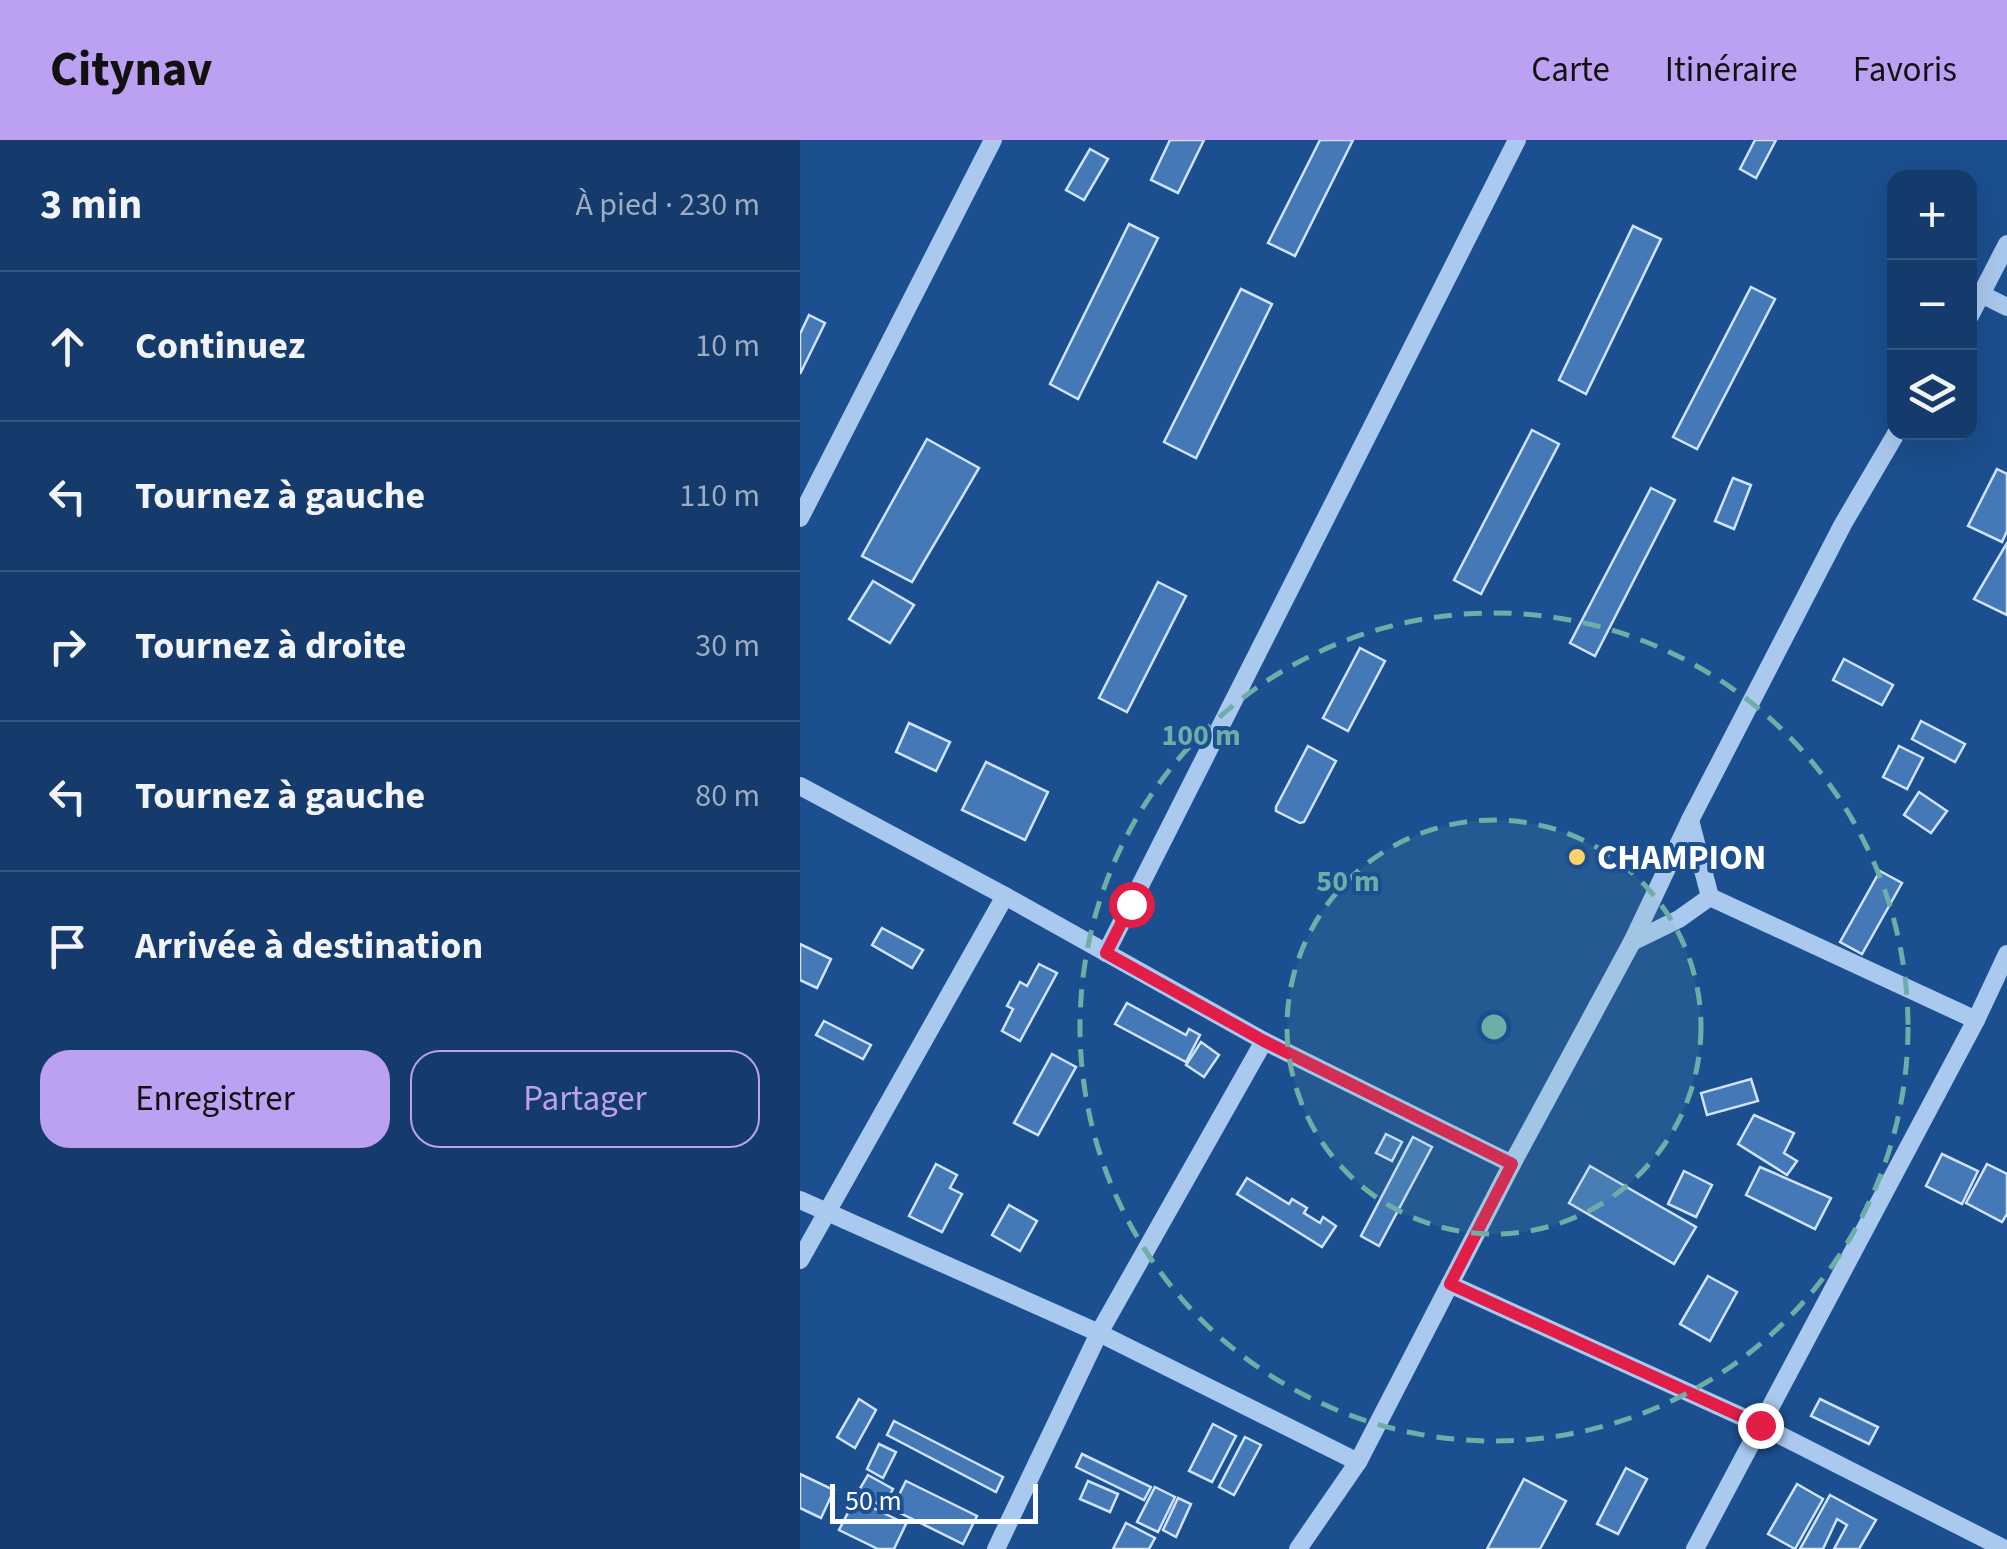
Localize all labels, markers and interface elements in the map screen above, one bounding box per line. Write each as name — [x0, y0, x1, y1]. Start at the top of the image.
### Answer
text: Citynav — [50, 36, 212, 104]
text: Carte — [1531, 45, 1610, 95]
text: Itinéraire — [1665, 45, 1798, 95]
text: Favoris — [1853, 45, 1957, 95]
map controls — [1887, 170, 1977, 440]
button: + — [1887, 170, 1977, 260]
text: 3 min — [40, 175, 142, 235]
text: À pied · 230 m — [576, 182, 760, 228]
button: − — [1887, 260, 1977, 350]
icon: ahead — [40, 319, 95, 374]
text: Continuez — [135, 319, 305, 373]
text: 10 m — [695, 323, 760, 369]
button: layers — [1887, 350, 1977, 440]
icon: left — [40, 469, 95, 524]
text: Tournez à gauche — [135, 469, 425, 523]
text: 110 m — [679, 473, 760, 519]
icon: right — [40, 619, 95, 674]
text: Tournez à droite — [135, 619, 407, 673]
text: 30 m — [695, 623, 760, 669]
text: 100 m — [1161, 714, 1241, 757]
icon: left — [40, 769, 95, 824]
text: Tournez à gauche — [135, 769, 425, 823]
text: 80 m — [695, 773, 760, 819]
place label: CHAMPION — [1597, 833, 1766, 883]
marker: CHAMPION — [1566, 846, 1588, 868]
text: 50 m — [1316, 860, 1380, 903]
route start — [1109, 882, 1155, 928]
icon: arrive — [40, 919, 95, 974]
text: Arrivée à destination — [135, 919, 483, 973]
centre of rings — [1476, 1009, 1512, 1045]
button: Enregistrer — [40, 1050, 390, 1148]
button: Partager — [410, 1050, 760, 1148]
route end — [1738, 1403, 1784, 1449]
scale bar — [830, 1479, 1038, 1524]
text: 50 m — [845, 1481, 902, 1521]

